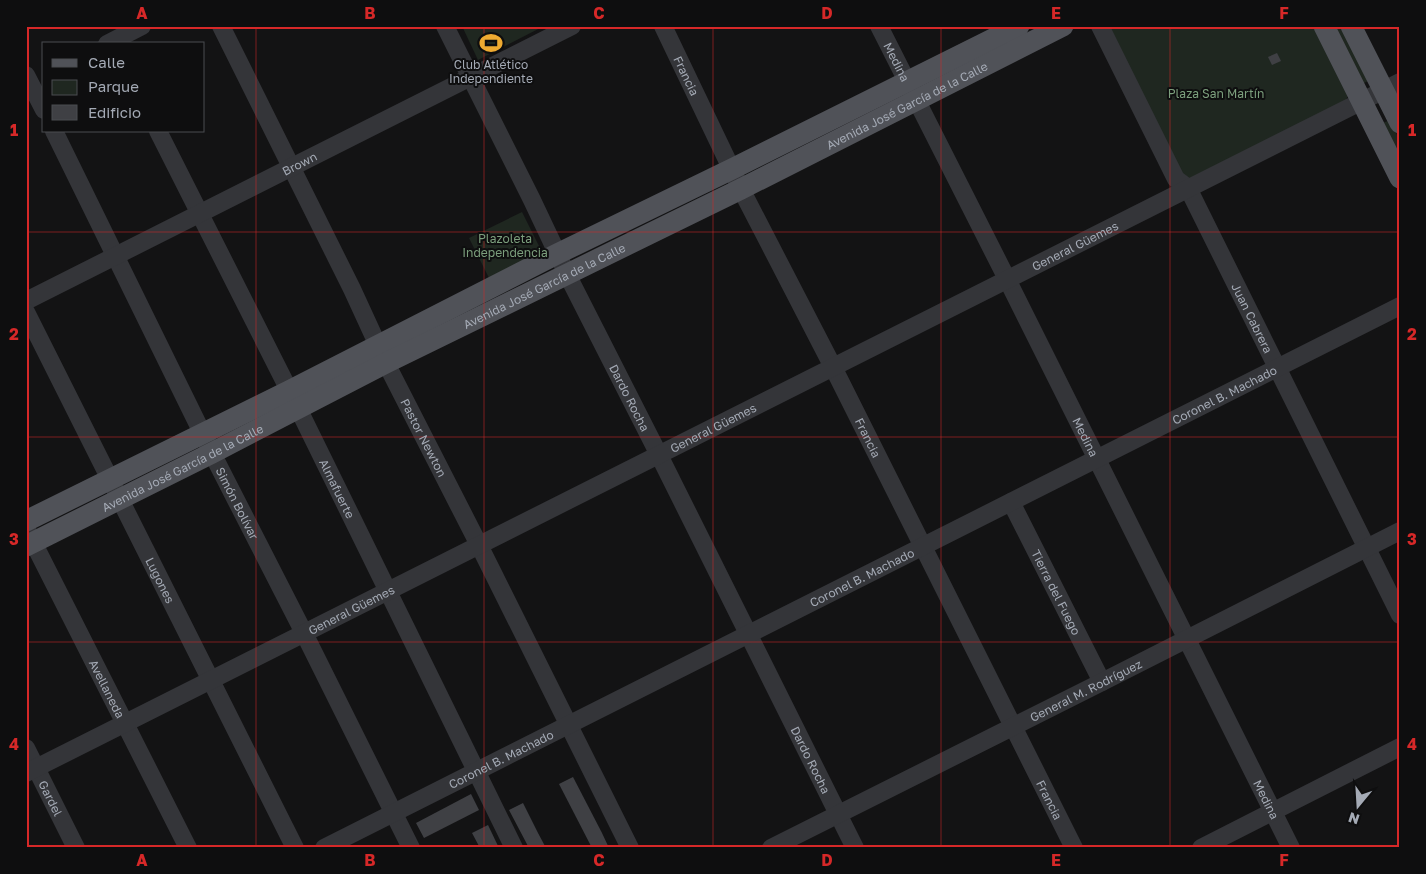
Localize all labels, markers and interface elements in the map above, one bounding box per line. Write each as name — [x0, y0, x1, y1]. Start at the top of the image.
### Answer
text: A — [136, 3, 148, 23]
text: B — [364, 3, 376, 23]
text: C — [593, 3, 605, 23]
text: D — [821, 3, 833, 23]
text: E — [1051, 3, 1061, 23]
text: F — [1279, 3, 1289, 23]
sports icon: Club Atlético Independiente — [478, 30, 504, 56]
street label: Medina — [881, 40, 913, 84]
legend — [42, 42, 205, 132]
text: Calle — [88, 53, 125, 71]
street label: Francia — [671, 53, 703, 98]
place label: Club Atlético Independiente — [449, 57, 533, 86]
street label: Avenida José García de la Calle — [824, 58, 990, 152]
text: Parque — [88, 77, 139, 95]
park label: Plaza San Martín — [1168, 86, 1264, 101]
text: Edificio — [88, 103, 141, 121]
text: 1 — [10, 120, 18, 140]
text: 1 — [1408, 120, 1416, 140]
street label: Brown — [279, 148, 319, 178]
street label: General Güemes — [1029, 218, 1120, 273]
park label: Plazoleta Independencia — [462, 231, 548, 260]
street label: Avenida José García de la Calle — [461, 239, 628, 332]
street label: Juan Cabrera — [1229, 280, 1276, 356]
text: 2 — [9, 324, 19, 344]
text: 2 — [1407, 324, 1417, 344]
street label: Dardo Rocha — [607, 361, 653, 434]
street label: Coronel B. Machado — [1169, 362, 1279, 427]
street label: Pastor Newton — [398, 396, 450, 479]
street label: General Güemes — [667, 400, 759, 455]
street label: Francia — [852, 415, 885, 460]
street label: Medina — [1070, 415, 1102, 459]
street label: Avenida José García de la Calle — [99, 420, 266, 514]
street label: Almafuerte — [317, 456, 358, 521]
street label: Simón Bolívar — [213, 464, 262, 542]
text: 3 — [9, 529, 19, 549]
text: 3 — [1407, 529, 1417, 549]
street label: Coronel B. Machado — [807, 545, 917, 610]
street label: Tierra del Fuego — [1029, 547, 1084, 637]
street label: Lugones — [143, 555, 178, 605]
street label: General Güemes — [306, 581, 397, 637]
street label: General M. Rodríguez — [1027, 656, 1144, 725]
street label: Avellaneda — [86, 657, 128, 720]
street label: Dardo Rocha — [788, 724, 834, 796]
street label: Coronel B. Machado — [446, 726, 556, 792]
text: 4 — [9, 734, 19, 754]
text: 4 — [1407, 734, 1417, 754]
street label: Francia — [1034, 777, 1066, 822]
street label: Medina — [1251, 777, 1283, 821]
street label: Gardel — [36, 778, 66, 819]
north arrow — [1334, 782, 1384, 832]
text: N — [1346, 809, 1362, 829]
text: A — [136, 850, 148, 870]
text: B — [364, 850, 376, 870]
text: C — [593, 850, 605, 870]
text: D — [821, 850, 833, 870]
text: E — [1051, 850, 1061, 870]
text: F — [1279, 850, 1289, 870]

